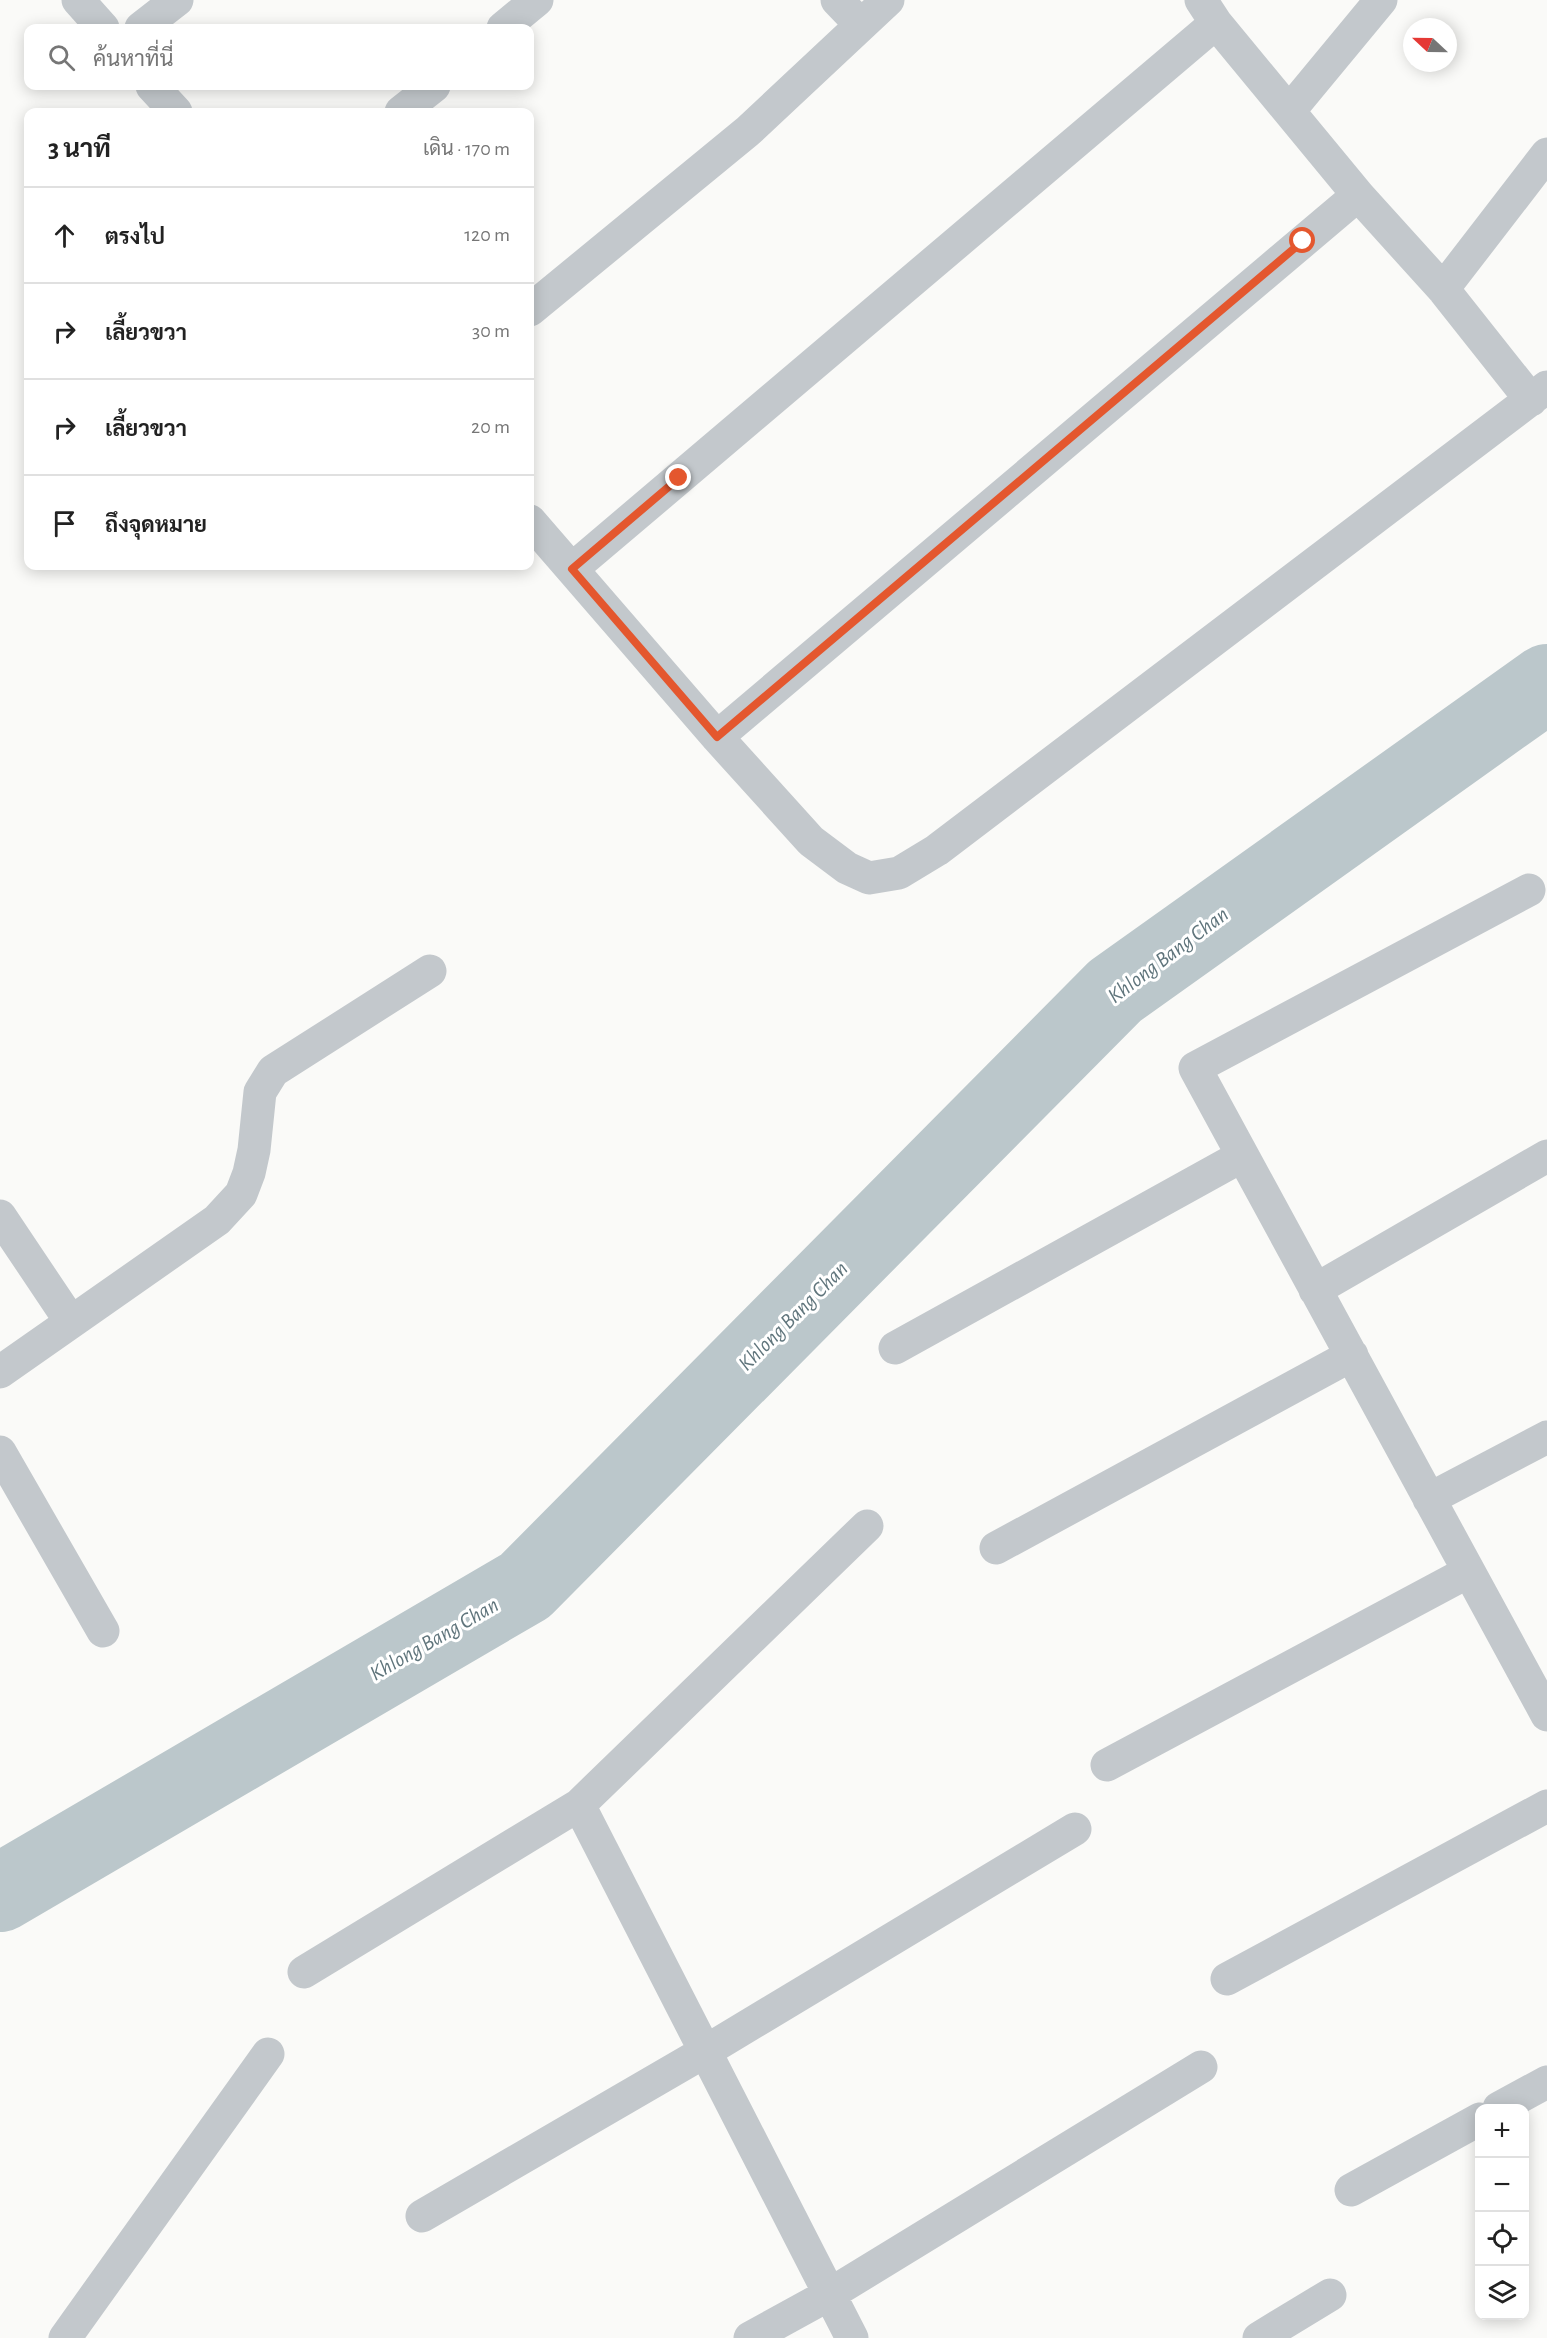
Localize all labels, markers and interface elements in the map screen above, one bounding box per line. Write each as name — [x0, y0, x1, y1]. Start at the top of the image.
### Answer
north arrow — [1403, 18, 1457, 72]
search box — [24, 24, 534, 90]
icon: search — [45, 41, 78, 74]
text: ค้นหาที่นี่ — [93, 48, 173, 70]
text: 3 นาที — [48, 136, 111, 162]
text: เดิน · 170 m — [423, 139, 510, 159]
icon: ahead — [48, 219, 81, 252]
text: 120 m — [464, 225, 510, 245]
text: ตรงไป — [105, 226, 165, 248]
route start — [1289, 227, 1315, 253]
icon: right — [48, 315, 81, 348]
text: 30 m — [472, 321, 510, 341]
text: เลี้ยวขวา — [105, 322, 187, 344]
icon: right — [48, 411, 81, 444]
text: 20 m — [471, 417, 510, 437]
text: เลี้ยวขวา — [105, 418, 187, 440]
route end — [665, 464, 691, 490]
icon: arrive — [48, 507, 81, 540]
text: ถึงจุดหมาย — [105, 514, 207, 536]
water label: Khlong Bang Chan — [1104, 903, 1232, 1007]
water label: Khlong Bang Chan — [734, 1257, 852, 1375]
water label: Khlong Bang Chan — [366, 1593, 502, 1685]
map controls — [1475, 2104, 1529, 2320]
button: + — [1475, 2104, 1529, 2158]
button: − — [1475, 2158, 1529, 2212]
button: locate — [1475, 2212, 1529, 2266]
button: layers — [1475, 2266, 1529, 2320]

